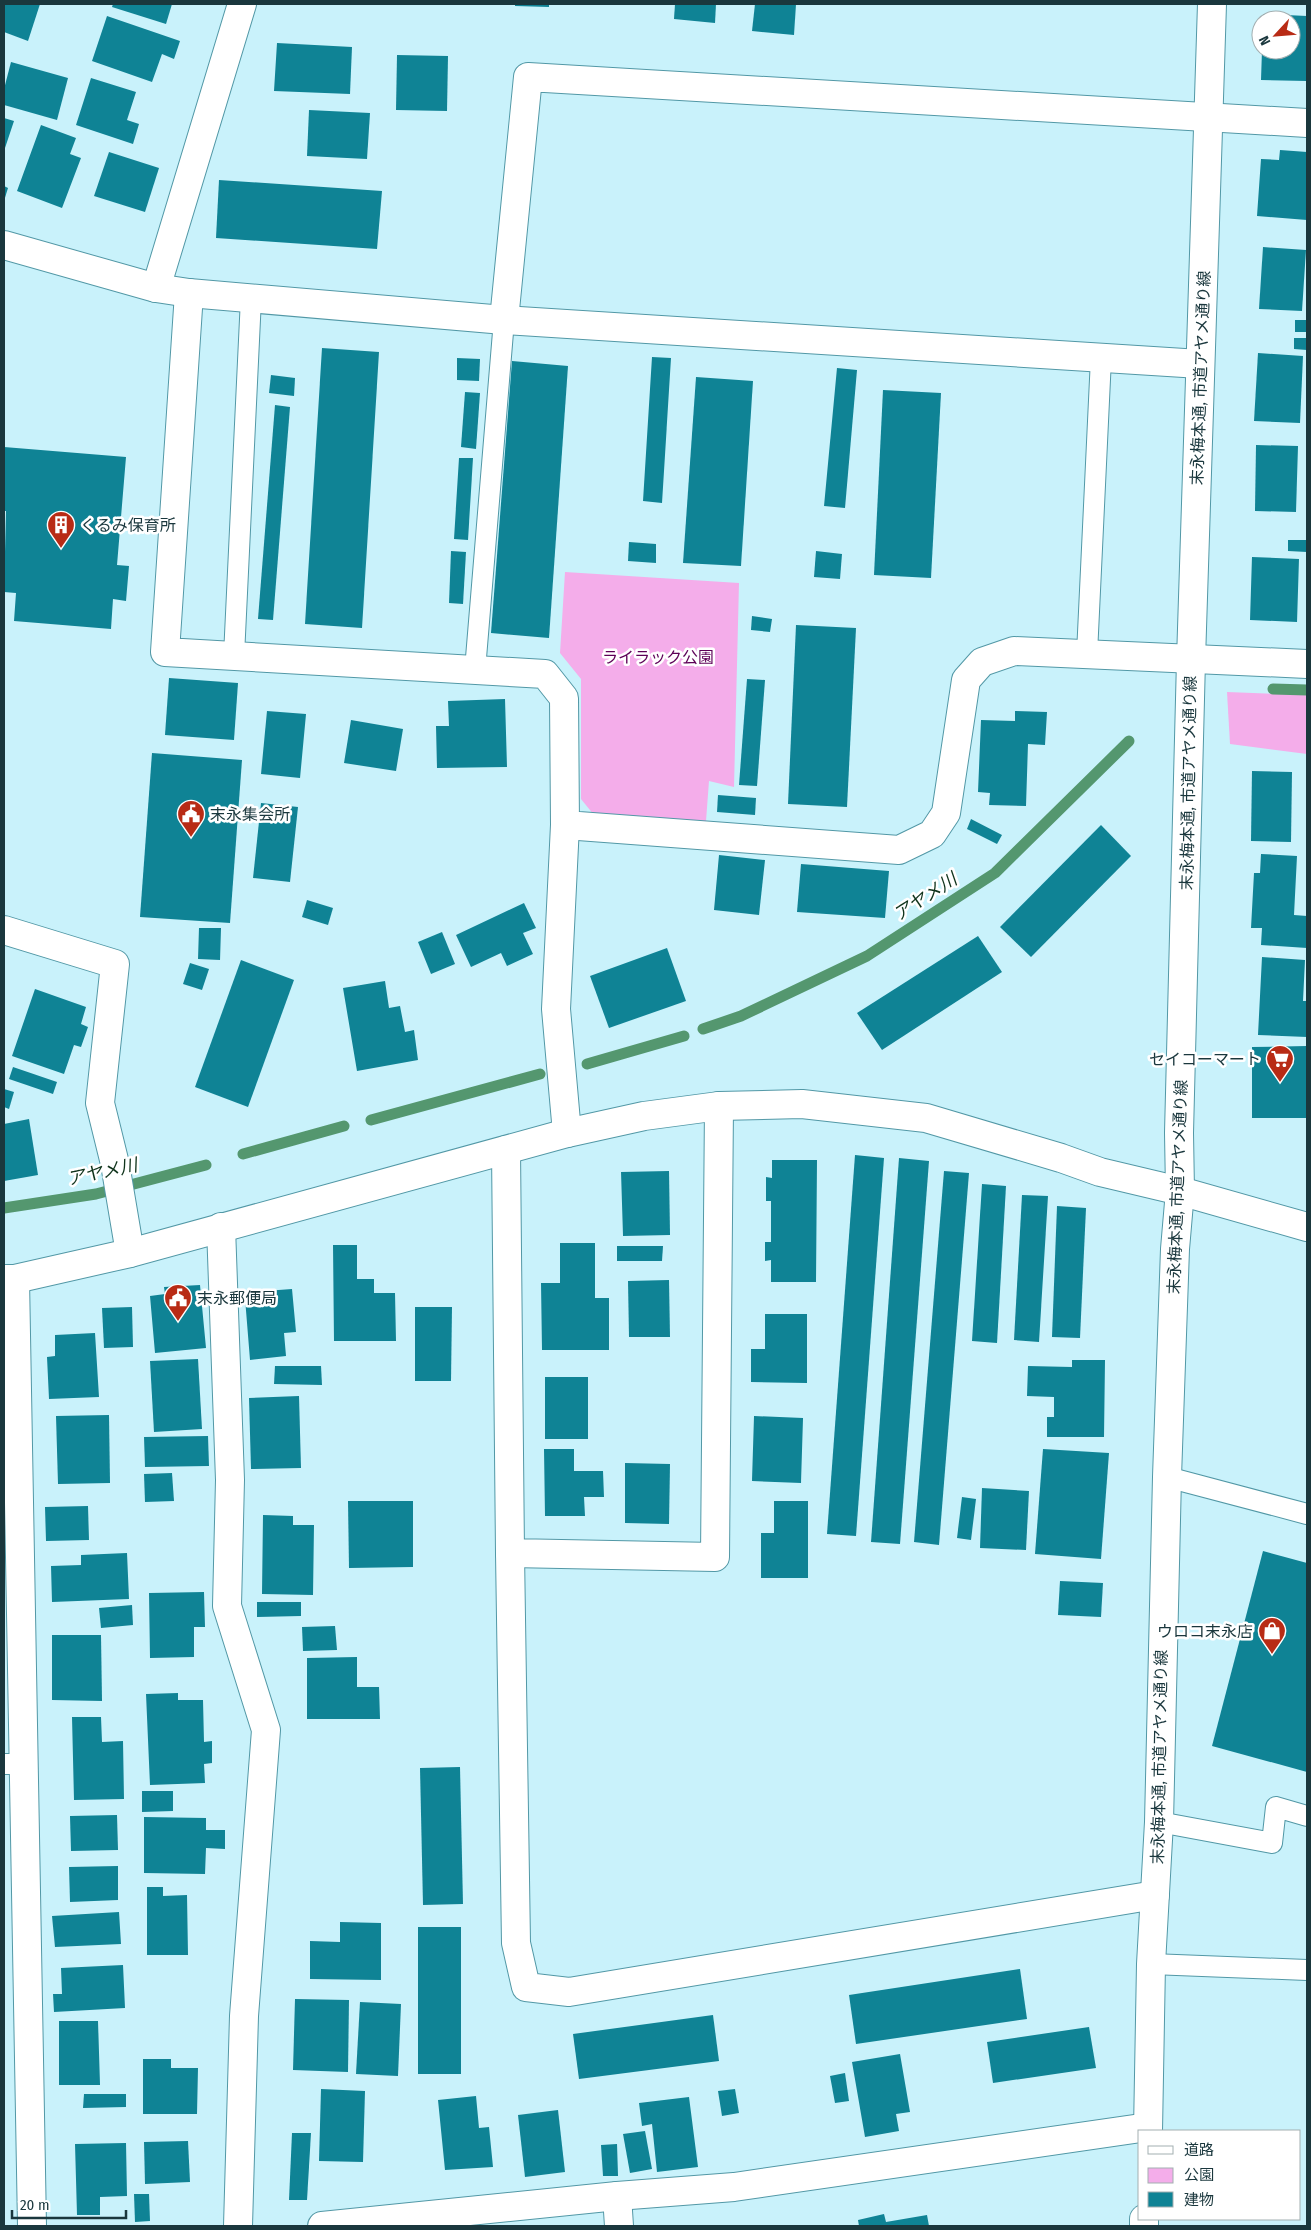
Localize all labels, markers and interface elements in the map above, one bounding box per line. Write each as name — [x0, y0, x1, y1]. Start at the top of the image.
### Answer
north arrow — [1251, 10, 1301, 60]
text: N — [1255, 33, 1274, 48]
street label: 末永梅本通, 市道アヤメ通り線 — [1187, 270, 1214, 486]
building icon: くるみ保育所 — [46, 510, 76, 549]
place label: くるみ保育所 — [80, 516, 176, 535]
park label: ライラック公園 — [602, 648, 714, 667]
street label: 末永梅本通, 市道アヤメ通り線 — [1177, 675, 1200, 891]
public building icon: 末永集会所 — [176, 799, 206, 838]
place label: 末永集会所 — [210, 805, 290, 824]
water label: アヤメ川 — [889, 867, 963, 926]
supermarket icon: セイコーマート — [1265, 1044, 1295, 1083]
place label: セイコーマート — [1149, 1050, 1261, 1069]
street label: 末永梅本通, 市道アヤメ通り線 — [1164, 1079, 1191, 1295]
water label: アヤメ川 — [65, 1153, 141, 1190]
public building icon: 末永郵便局 — [163, 1283, 193, 1322]
place label: 末永郵便局 — [197, 1289, 277, 1308]
shop icon: ウロコ末永店 — [1257, 1616, 1287, 1655]
place label: ウロコ末永店 — [1157, 1622, 1253, 1641]
street label: 末永梅本通, 市道アヤメ通り線 — [1148, 1649, 1171, 1865]
legend — [1138, 2130, 1301, 2220]
text: 道路 — [1184, 2141, 1214, 2159]
text: 公園 — [1184, 2166, 1214, 2184]
scale bar — [12, 2188, 126, 2220]
text: 建物 — [1184, 2191, 1214, 2209]
text: 20 m — [20, 2196, 50, 2214]

